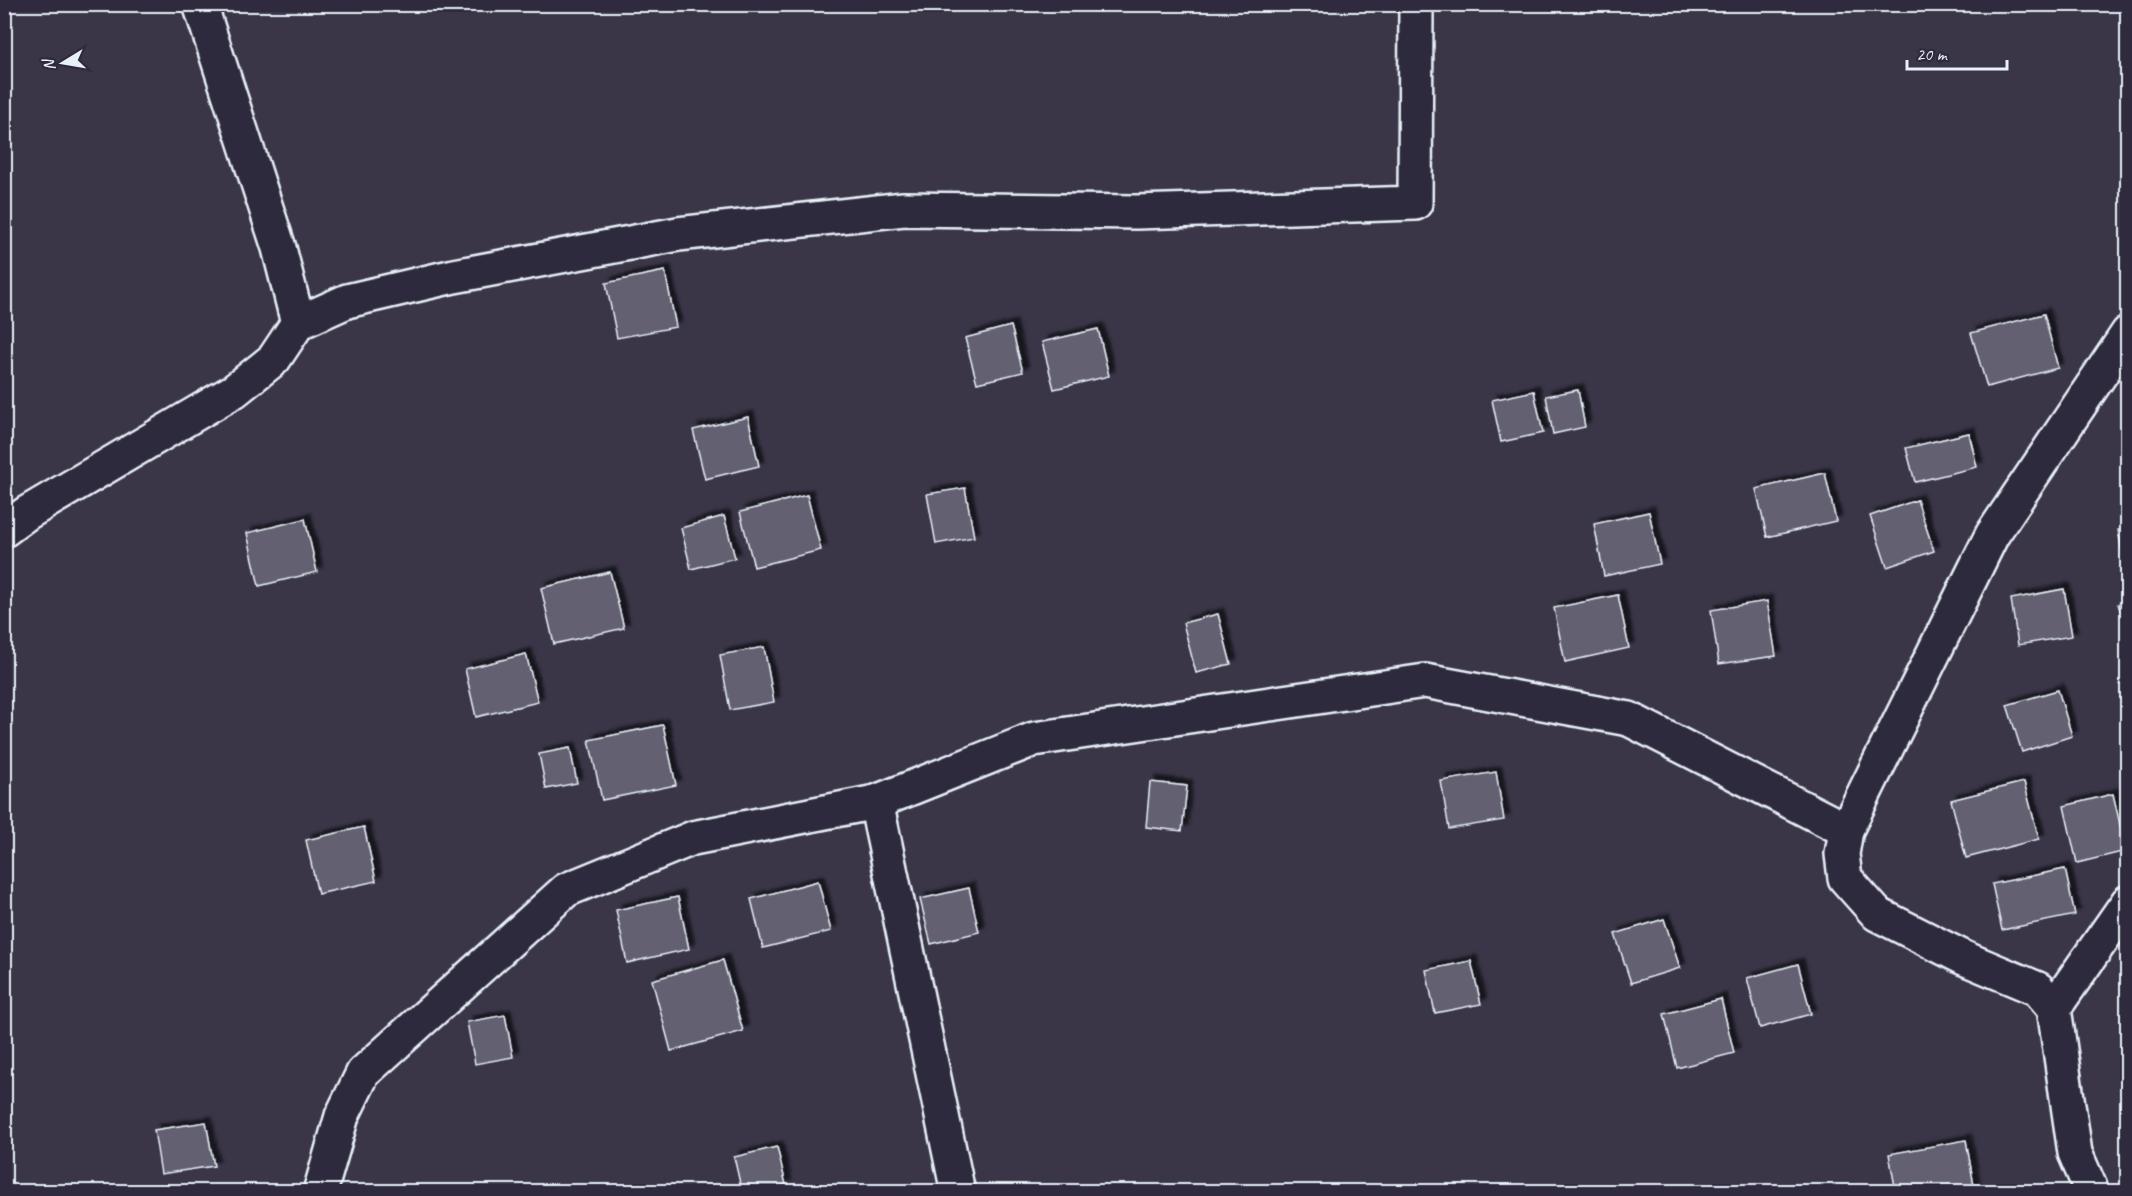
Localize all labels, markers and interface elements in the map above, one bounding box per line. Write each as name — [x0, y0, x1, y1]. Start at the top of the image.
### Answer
north arrow — [33, 33, 93, 93]
scale bar — [1907, 33, 2008, 71]
text: 20 m — [1916, 43, 1949, 65]
text: N — [38, 56, 60, 72]

